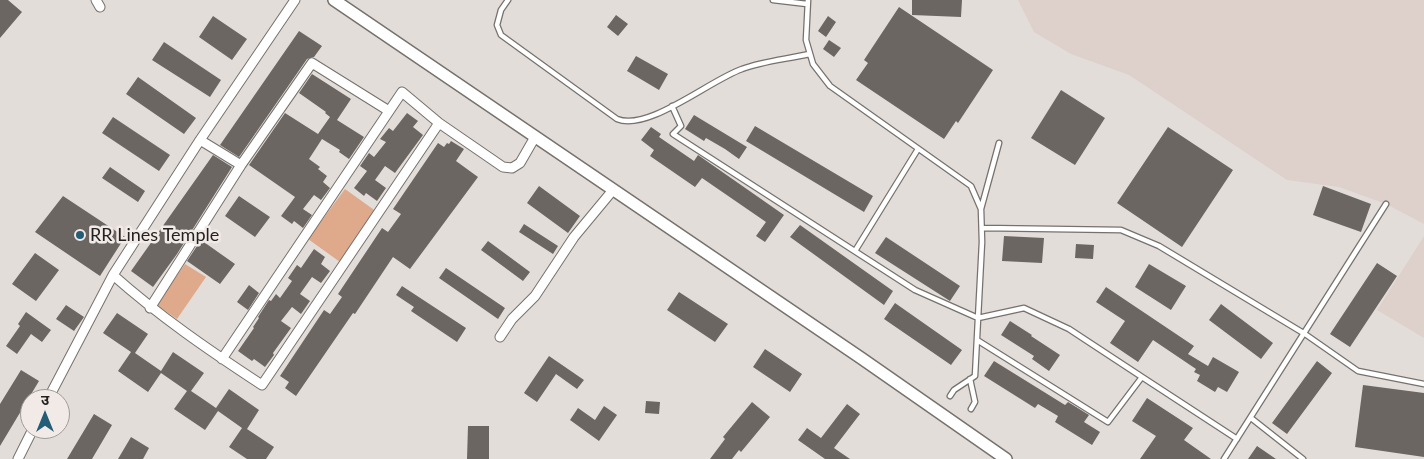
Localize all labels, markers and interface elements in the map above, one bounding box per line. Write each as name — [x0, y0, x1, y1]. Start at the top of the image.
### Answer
place label: RR Lines Temple — [90, 224, 219, 246]
marker: RR Lines Temple — [74, 229, 86, 241]
north arrow — [20, 389, 70, 439]
text: उ — [41, 391, 49, 408]

